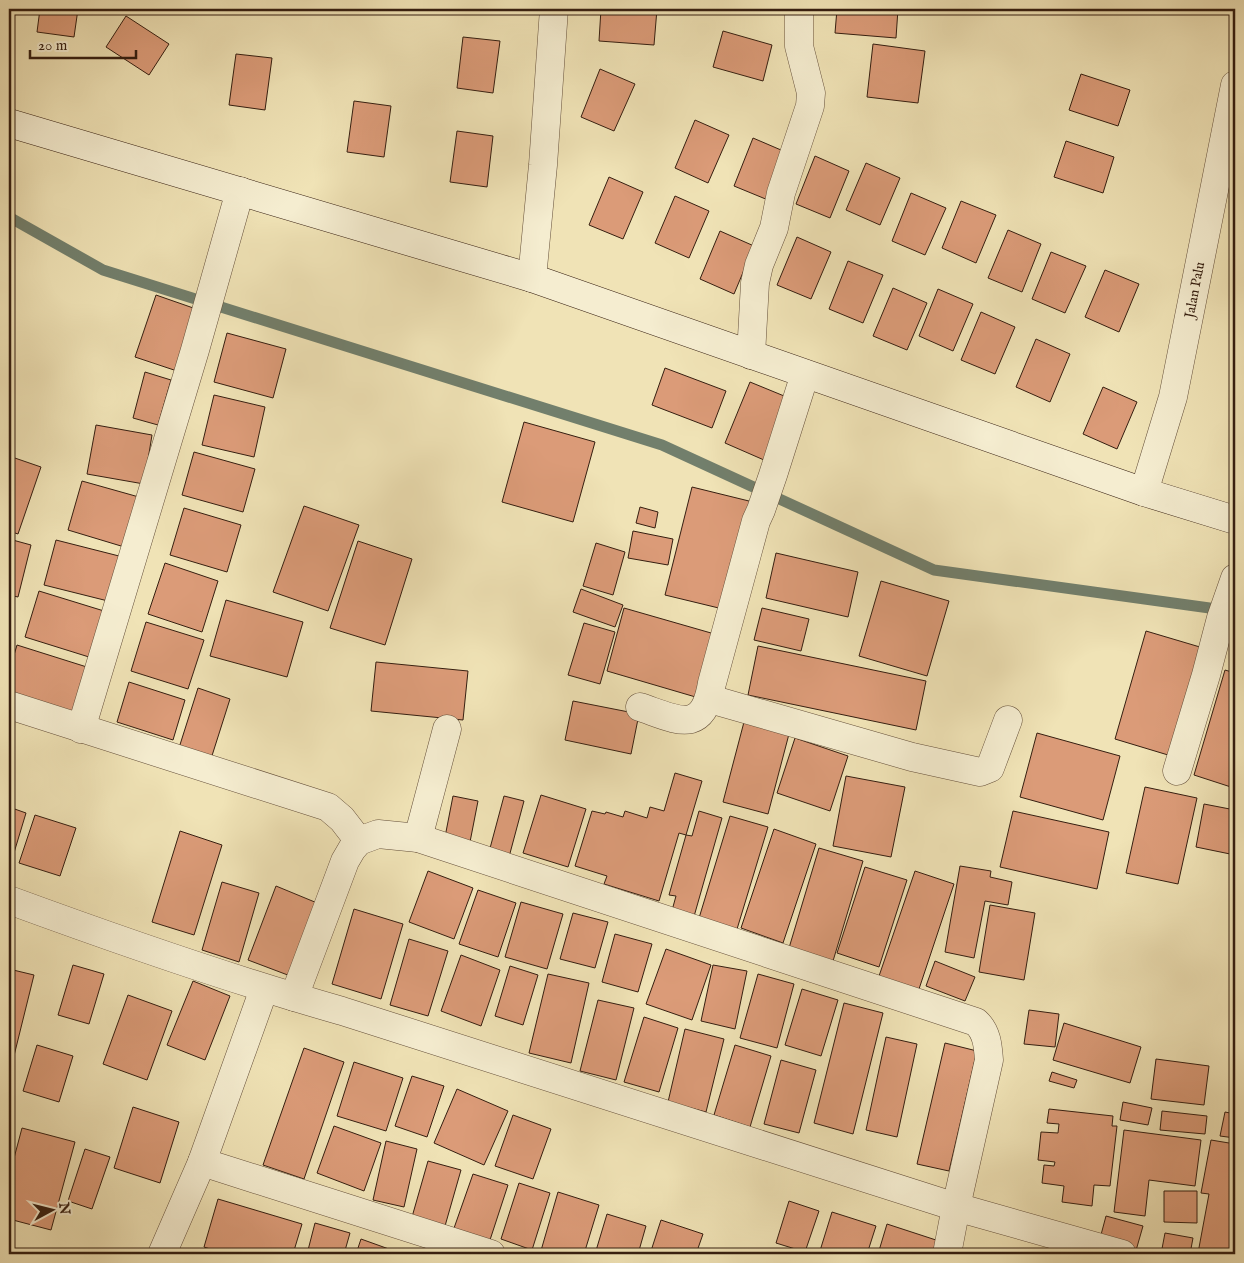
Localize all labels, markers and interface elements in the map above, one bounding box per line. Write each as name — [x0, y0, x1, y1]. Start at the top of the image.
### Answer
scale bar — [30, 28, 136, 60]
text: 20 m — [38, 36, 68, 55]
street label: Jalan Palu — [1180, 260, 1209, 322]
north arrow — [28, 1186, 78, 1236]
text: N — [54, 1200, 74, 1216]

